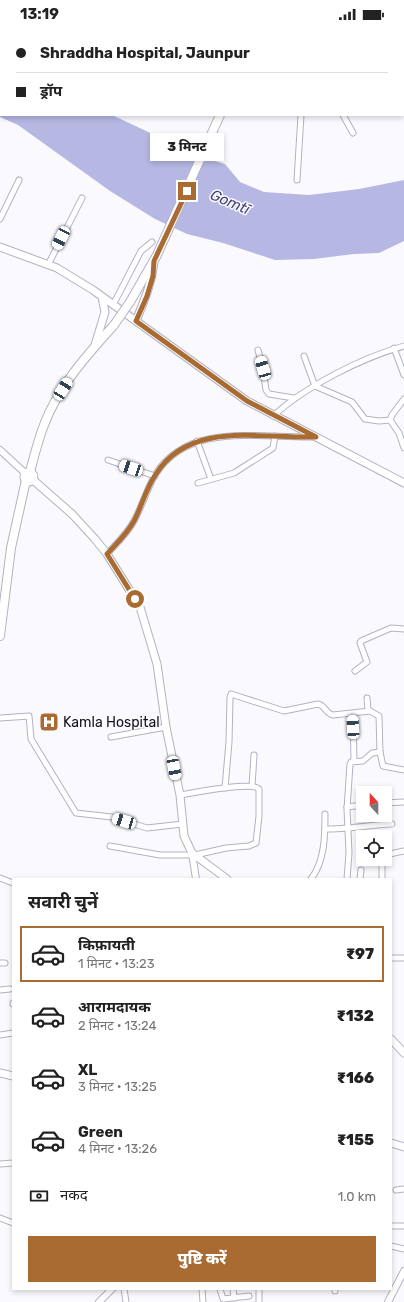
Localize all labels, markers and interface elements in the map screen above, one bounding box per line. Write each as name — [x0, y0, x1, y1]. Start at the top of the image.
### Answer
text: 13:19 — [20, 5, 59, 23]
text: Shraddha Hospital, Jaunpur — [40, 44, 250, 62]
text: ड्रॉप — [40, 82, 62, 100]
callout: 3 मिनट — [150, 133, 224, 161]
text: 3 मिनट — [167, 139, 207, 154]
route end — [178, 182, 196, 200]
water label: Gomtī — [207, 186, 255, 219]
car — [50, 225, 72, 251]
car — [254, 355, 272, 381]
car — [52, 376, 74, 402]
car — [118, 458, 144, 478]
route start — [126, 590, 144, 608]
hospital icon: Kamla Hospital — [38, 711, 60, 733]
place label: Kamla Hospital — [63, 714, 160, 731]
car — [346, 715, 360, 739]
car — [166, 755, 182, 781]
north arrow — [356, 786, 392, 822]
map controls — [356, 786, 392, 866]
car — [111, 812, 137, 830]
button: locate — [356, 830, 392, 866]
text: सवारी चुनें — [28, 891, 98, 913]
icon: car — [30, 936, 66, 972]
text: किफ़ायती — [78, 936, 135, 954]
text: ₹97 — [346, 945, 374, 963]
text: 1 मिनट · 13:23 — [78, 956, 154, 971]
icon: car — [30, 998, 66, 1034]
text: आरामदायक — [78, 998, 151, 1016]
text: ₹132 — [337, 1007, 374, 1025]
text: 2 मिनट · 13:24 — [78, 1018, 157, 1033]
icon: car — [30, 1060, 66, 1096]
text: XL — [78, 1061, 97, 1079]
text: ₹166 — [337, 1069, 374, 1087]
text: 3 मिनट · 13:25 — [78, 1079, 157, 1094]
icon: car — [30, 1122, 66, 1158]
text: Green — [78, 1123, 123, 1141]
text: ₹155 — [337, 1131, 374, 1149]
text: 4 मिनट · 13:26 — [78, 1141, 157, 1156]
icon: cash — [28, 1185, 50, 1207]
text: नकद — [60, 1186, 88, 1204]
text: 1.0 km — [338, 1189, 376, 1204]
button: पुष्टि करें — [28, 1236, 376, 1282]

